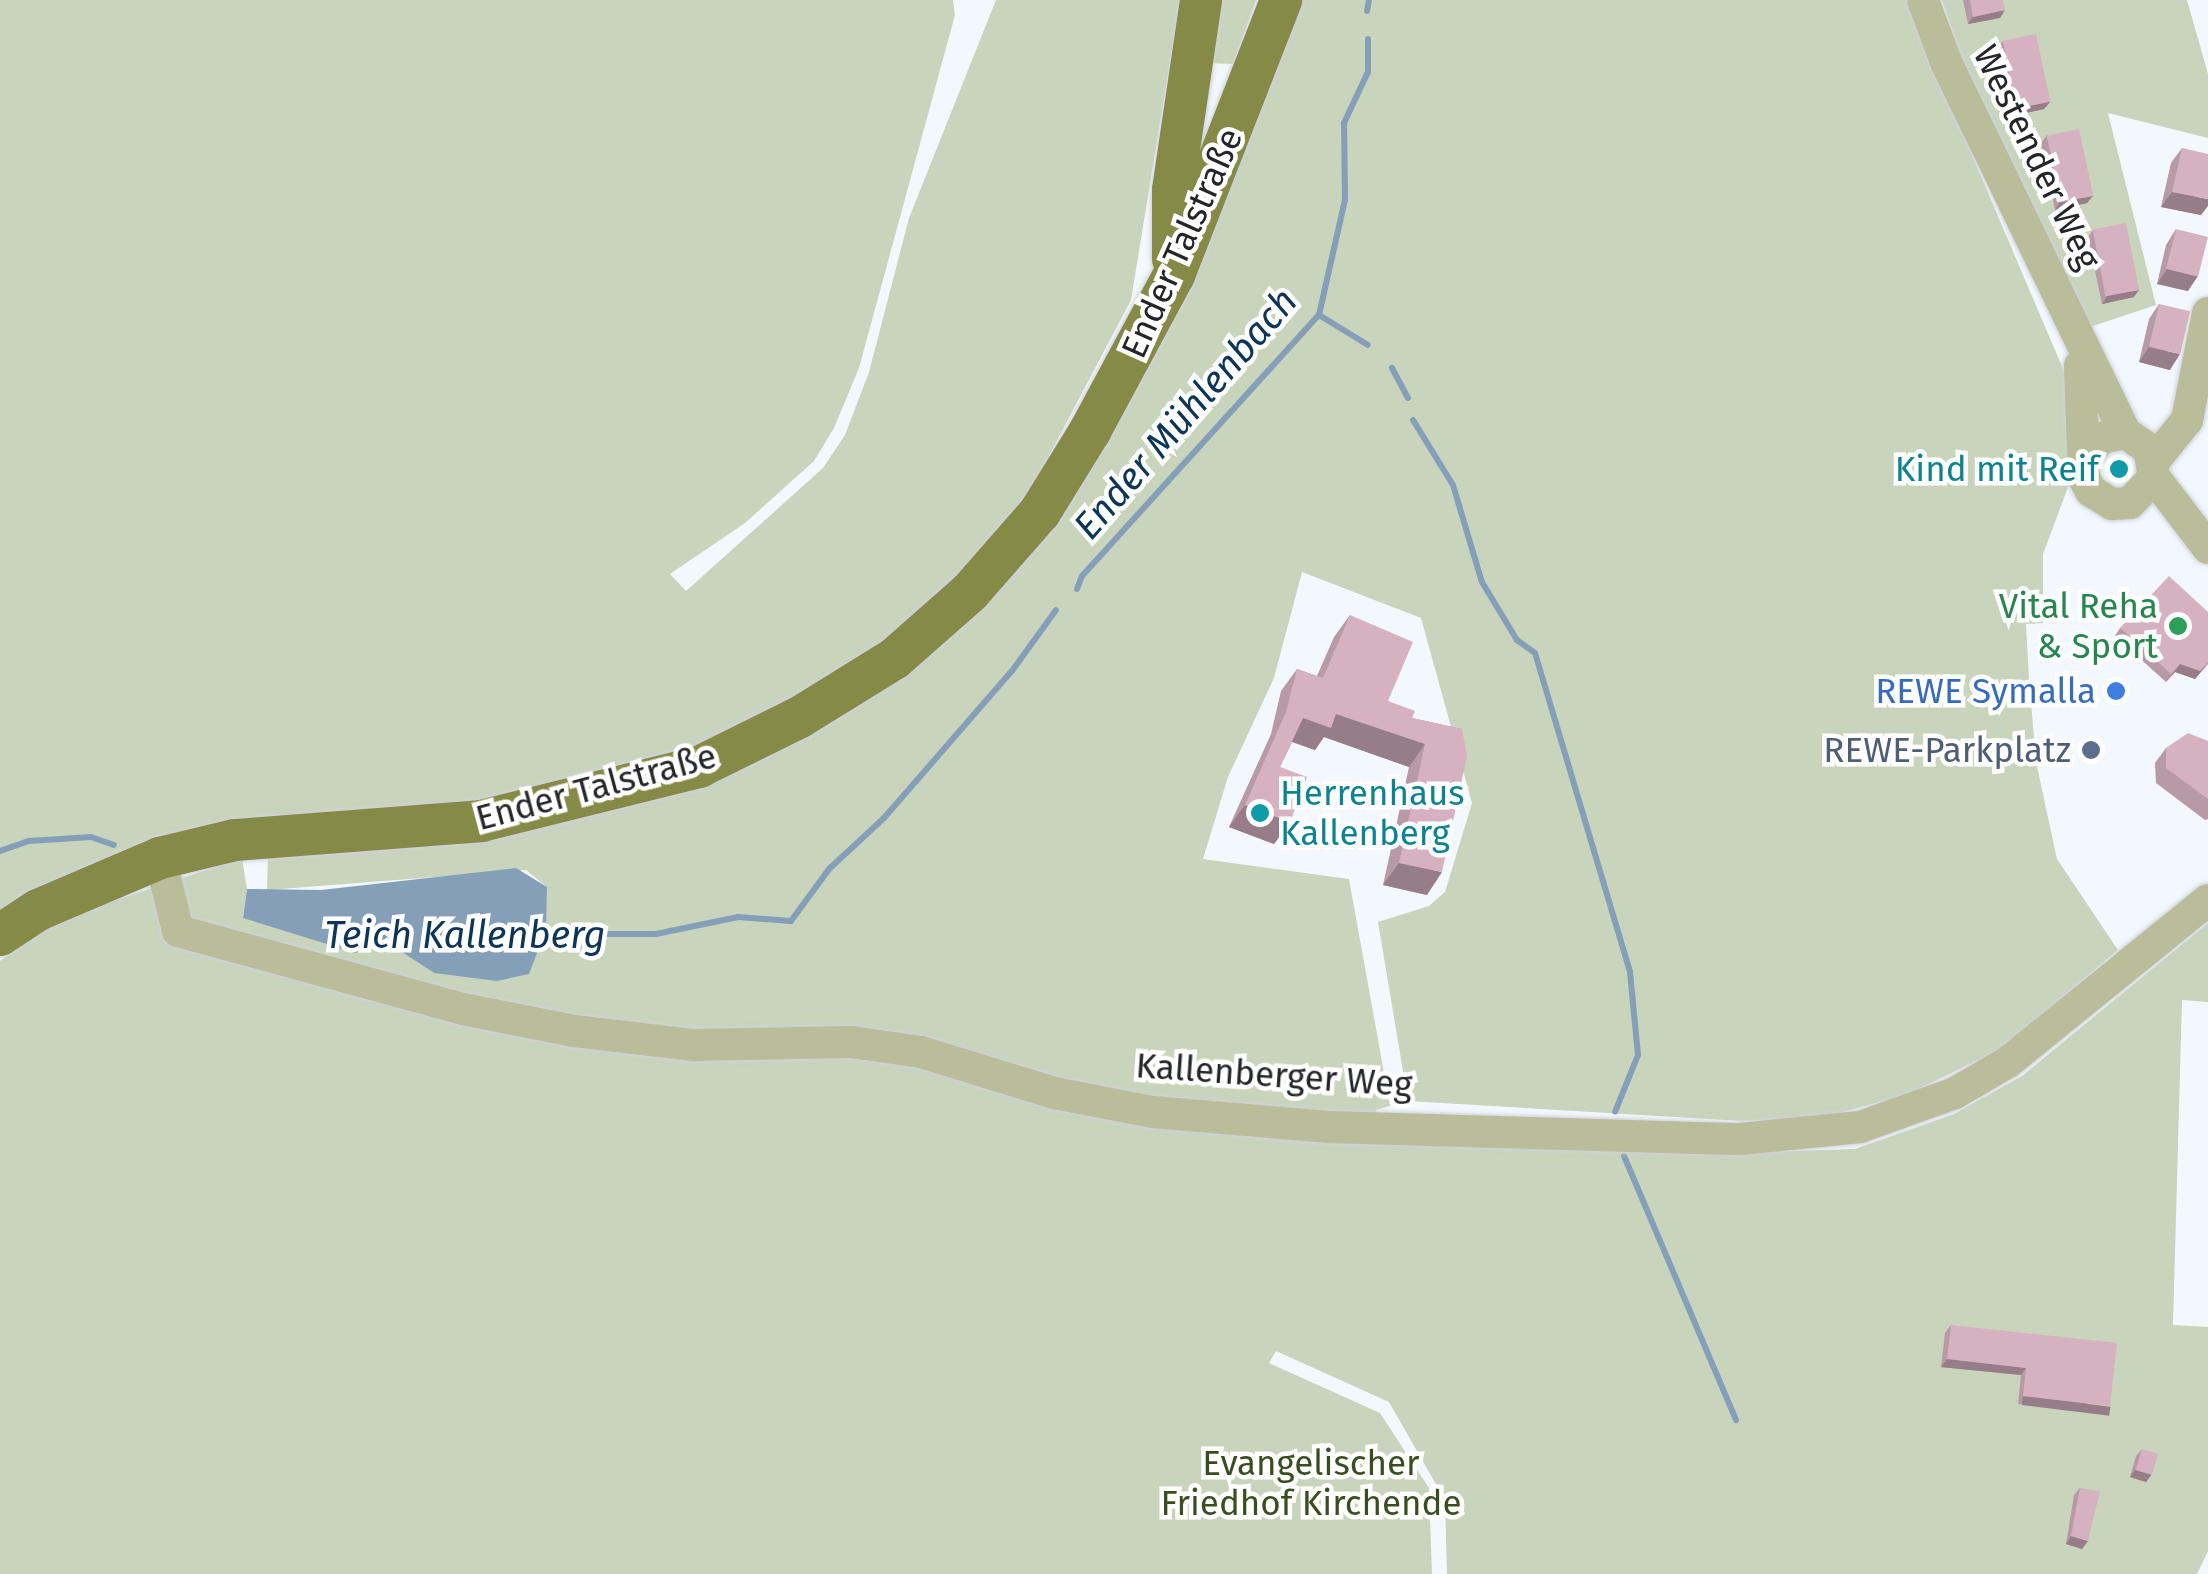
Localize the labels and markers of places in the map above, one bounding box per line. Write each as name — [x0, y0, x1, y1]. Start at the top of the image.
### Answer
place label: Kind mit Reif — [1895, 448, 2099, 490]
marker: Kind mit Reif — [2108, 458, 2130, 480]
place label: Vital Reha & Sport — [1999, 585, 2158, 667]
marker: Vital Reha & Sport — [2167, 615, 2189, 637]
place label: REWE Symalla — [1875, 670, 2096, 712]
marker: REWE Symalla — [2105, 680, 2127, 702]
place label: REWE-Parkplatz — [1823, 729, 2071, 771]
marker: REWE-Parkplatz — [2080, 739, 2102, 761]
place label: Herrenhaus Kallenberg — [1280, 772, 1465, 854]
marker: Herrenhaus Kallenberg — [1249, 802, 1271, 824]

